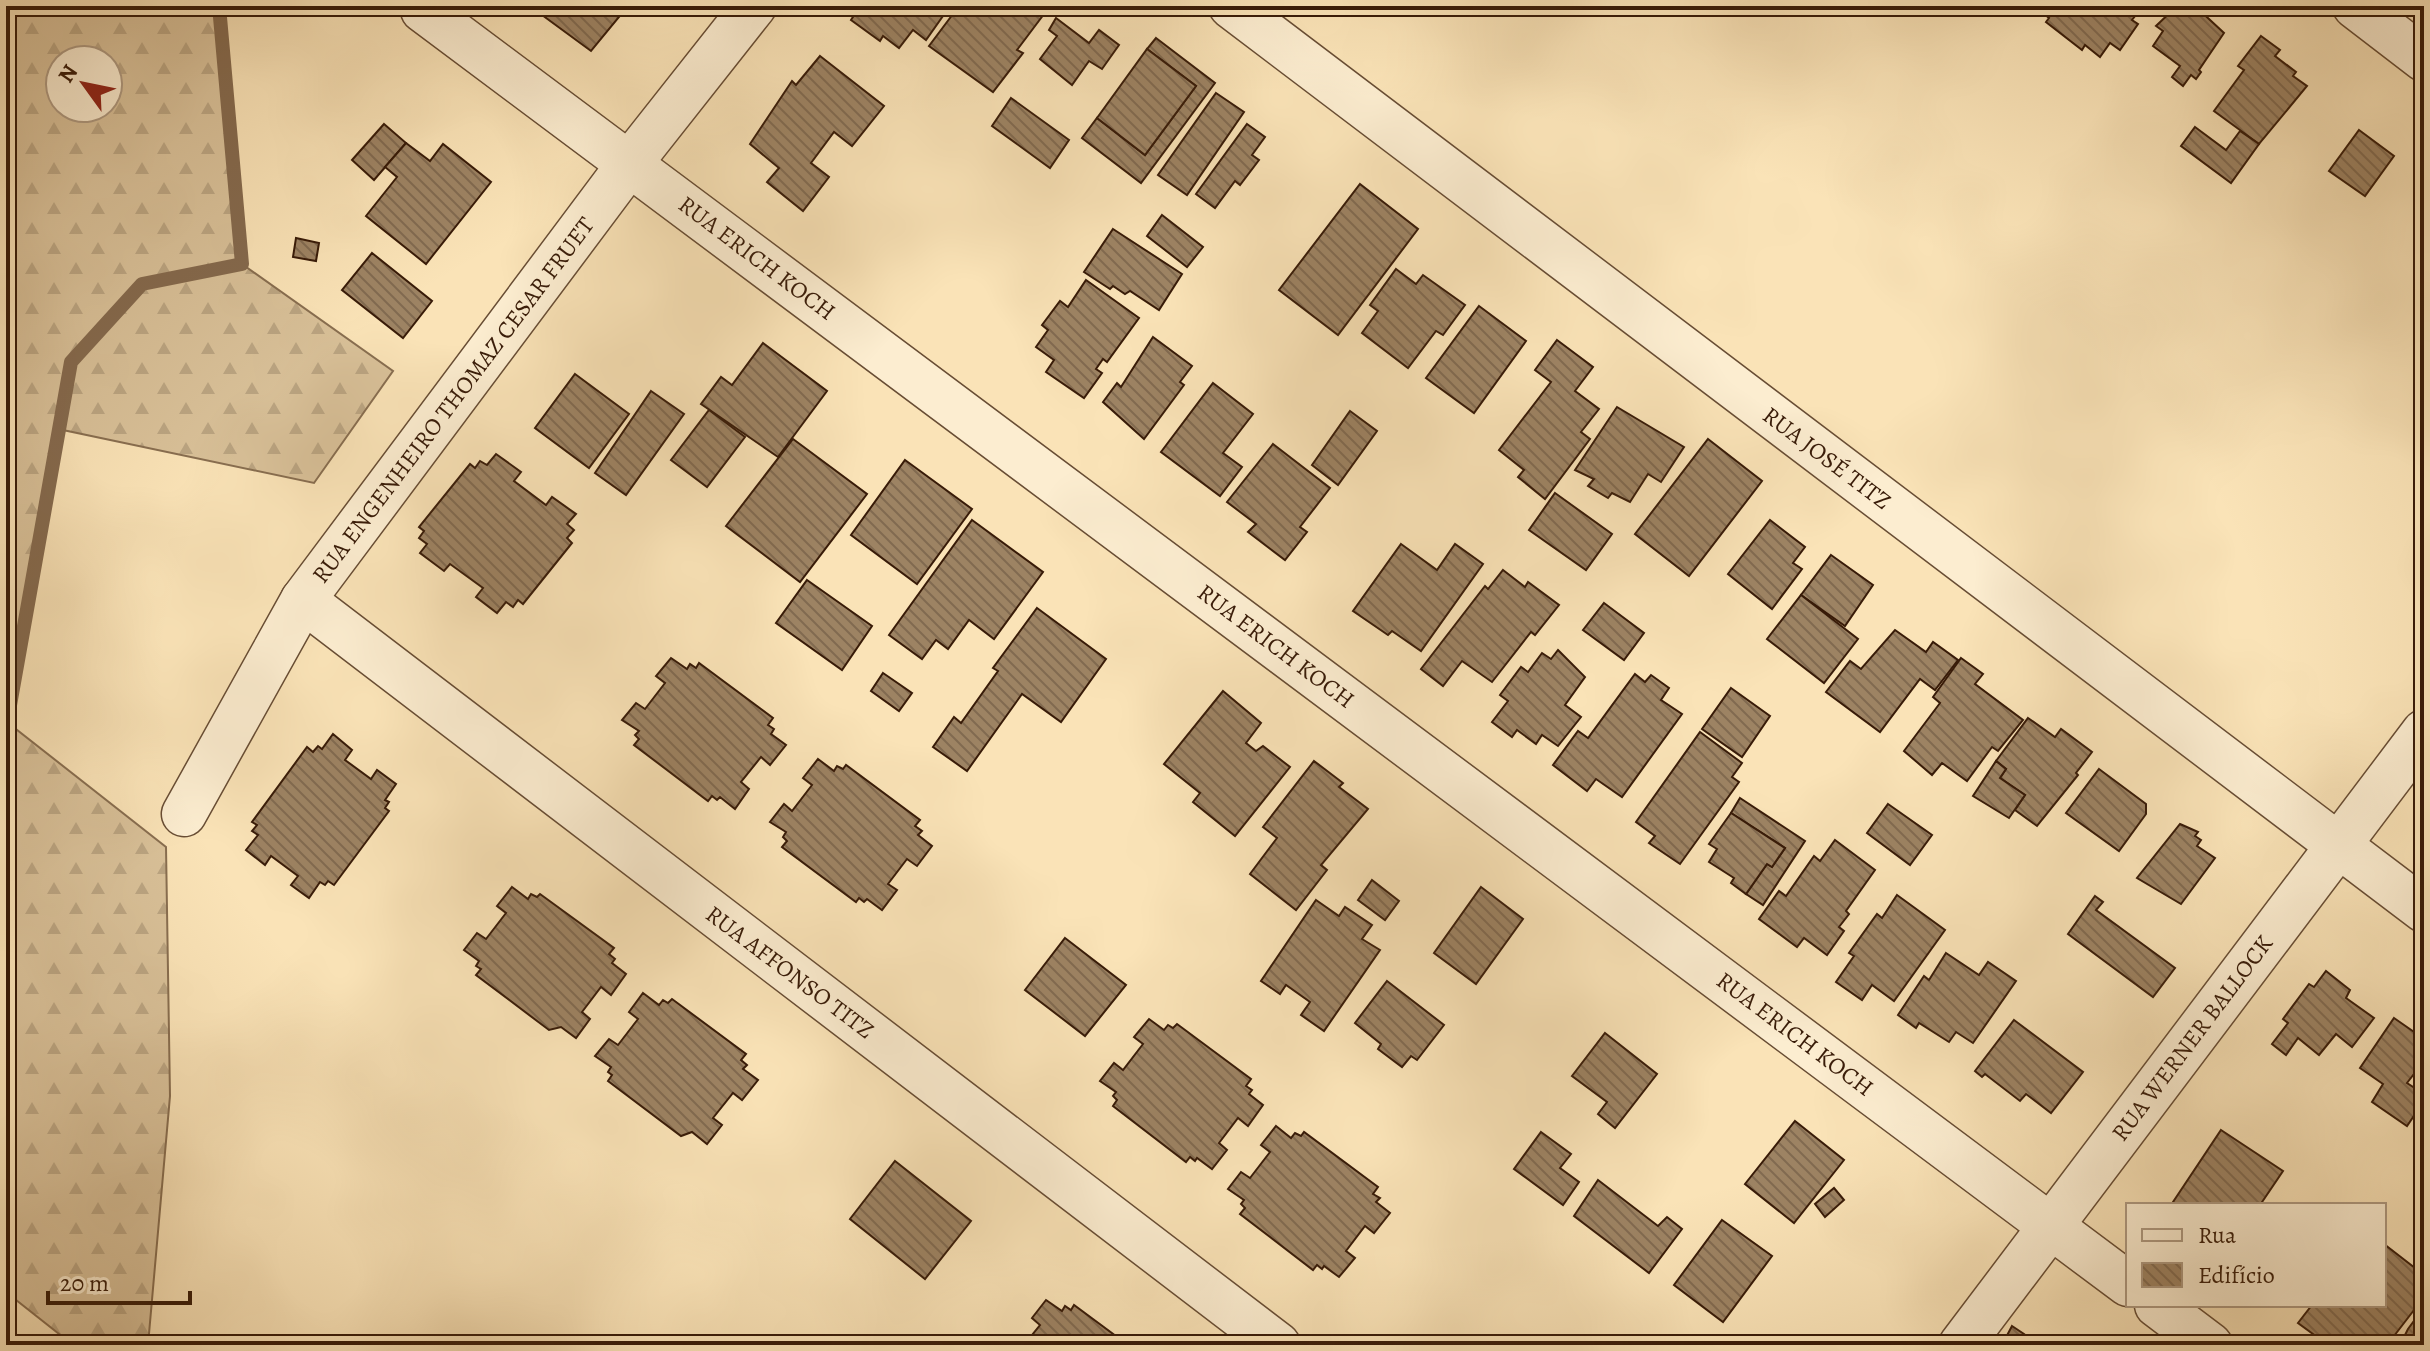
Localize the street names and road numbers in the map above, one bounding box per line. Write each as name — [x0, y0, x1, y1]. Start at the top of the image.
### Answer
street label: RUA ERICH KOCH — [672, 188, 842, 328]
street label: RUA ENGENHEIRO THOMAZ CESAR FRUET — [305, 210, 601, 590]
street label: RUA JOSÉ TITZ — [1756, 399, 1898, 517]
street label: RUA ERICH KOCH — [1191, 576, 1361, 716]
street label: RUA AFFONSO TITZ — [699, 898, 881, 1046]
street label: RUA WERNER BALLOCK — [2104, 929, 2280, 1147]
street label: RUA ERICH KOCH — [1710, 964, 1880, 1104]

